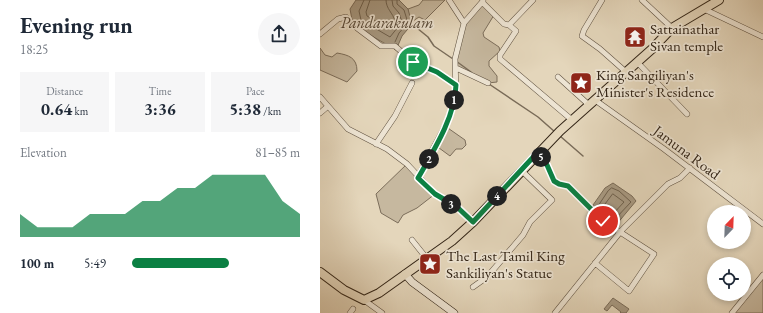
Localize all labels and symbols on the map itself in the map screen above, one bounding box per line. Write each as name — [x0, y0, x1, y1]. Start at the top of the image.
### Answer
water label: Pandarakulam — [341, 12, 433, 33]
place label: Sattainathar Sivan temple — [650, 19, 723, 55]
temple icon: Sattainathar Sivan temple — [622, 24, 648, 50]
pin — [396, 45, 430, 79]
place label: King Sangiliyan's Minister's Residence — [596, 65, 714, 101]
place icon: King Sangiliyan's Minister's Residence — [568, 70, 594, 96]
pin: 1 — [444, 90, 464, 110]
street label: Jamuna Road — [648, 119, 725, 184]
pin: 5 — [531, 147, 551, 167]
pin: 2 — [419, 149, 439, 169]
pin: 4 — [487, 186, 507, 206]
pin: 3 — [441, 194, 461, 214]
pin — [586, 204, 620, 238]
north arrow — [707, 205, 751, 249]
place label: The Last Tamil King Sankiliyan's Statue — [446, 246, 565, 282]
place icon: The Last Tamil King Sankiliyan's Statue — [417, 251, 443, 277]

